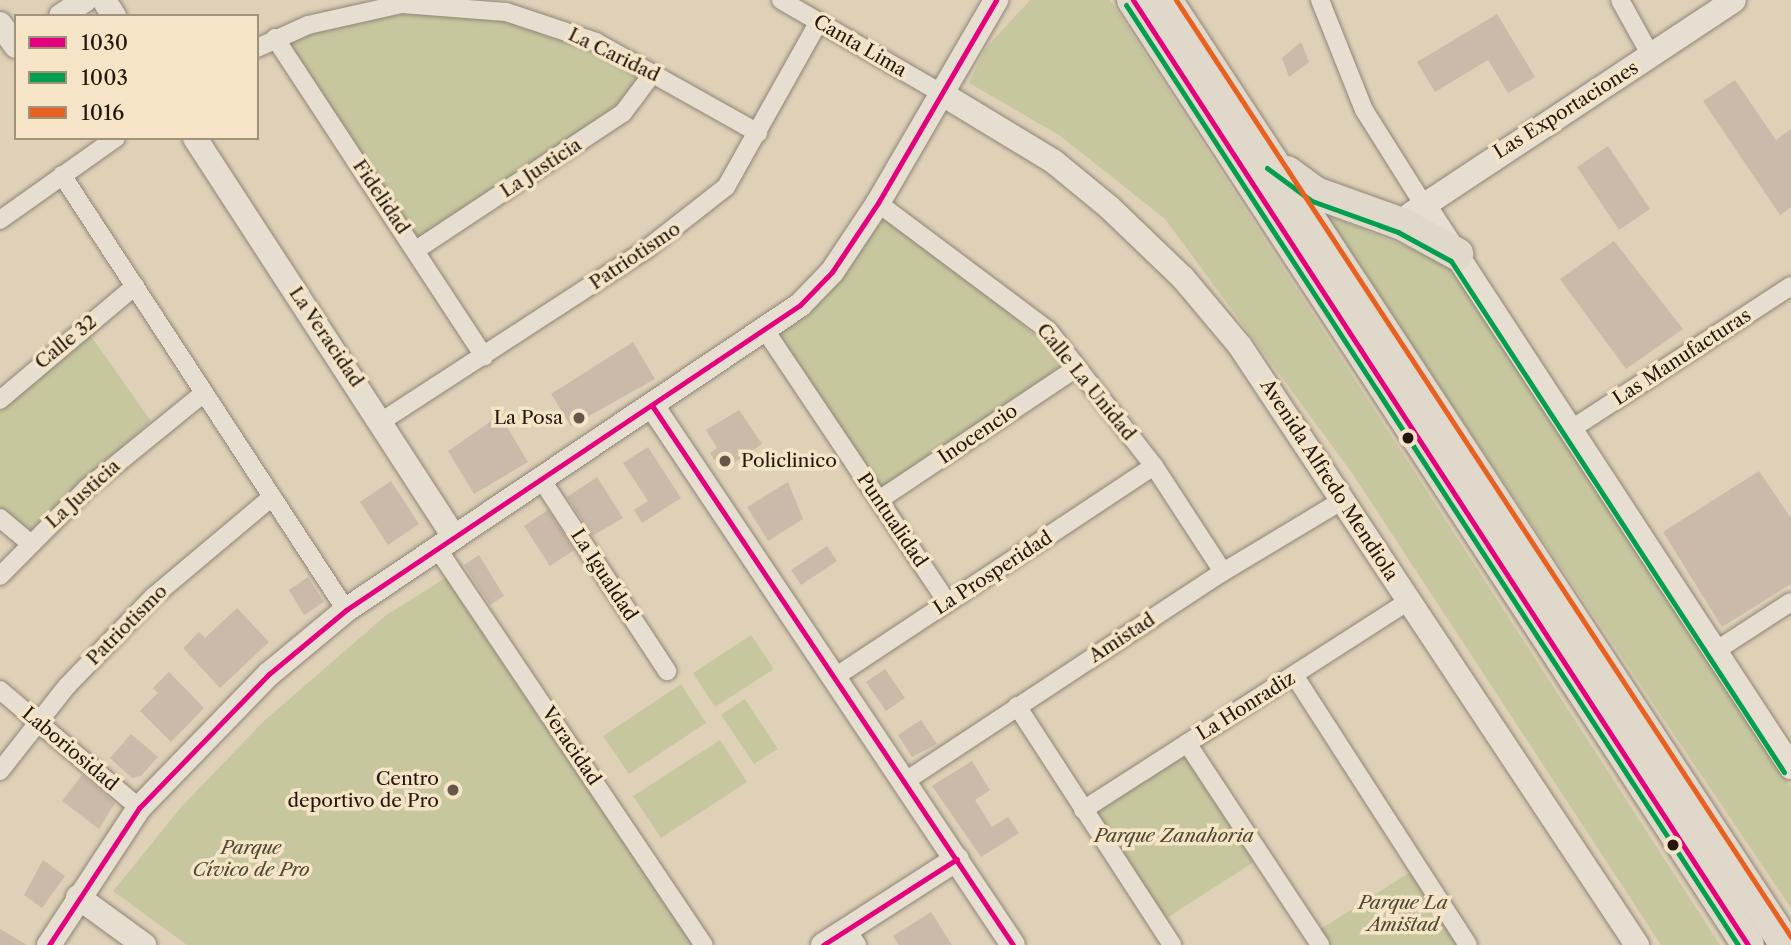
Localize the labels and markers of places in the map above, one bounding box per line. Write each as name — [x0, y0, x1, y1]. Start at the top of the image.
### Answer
place label: La Posa — [493, 407, 563, 429]
marker: La Posa — [569, 408, 589, 428]
unlabelled marker — [1401, 431, 1415, 445]
place label: Policlinico — [741, 450, 837, 472]
marker: Policlinico — [715, 451, 735, 471]
place label: Centro deportivo de Pro — [287, 768, 439, 812]
marker: Centro deportivo de Pro — [445, 782, 461, 798]
unlabelled marker — [1666, 838, 1680, 852]

